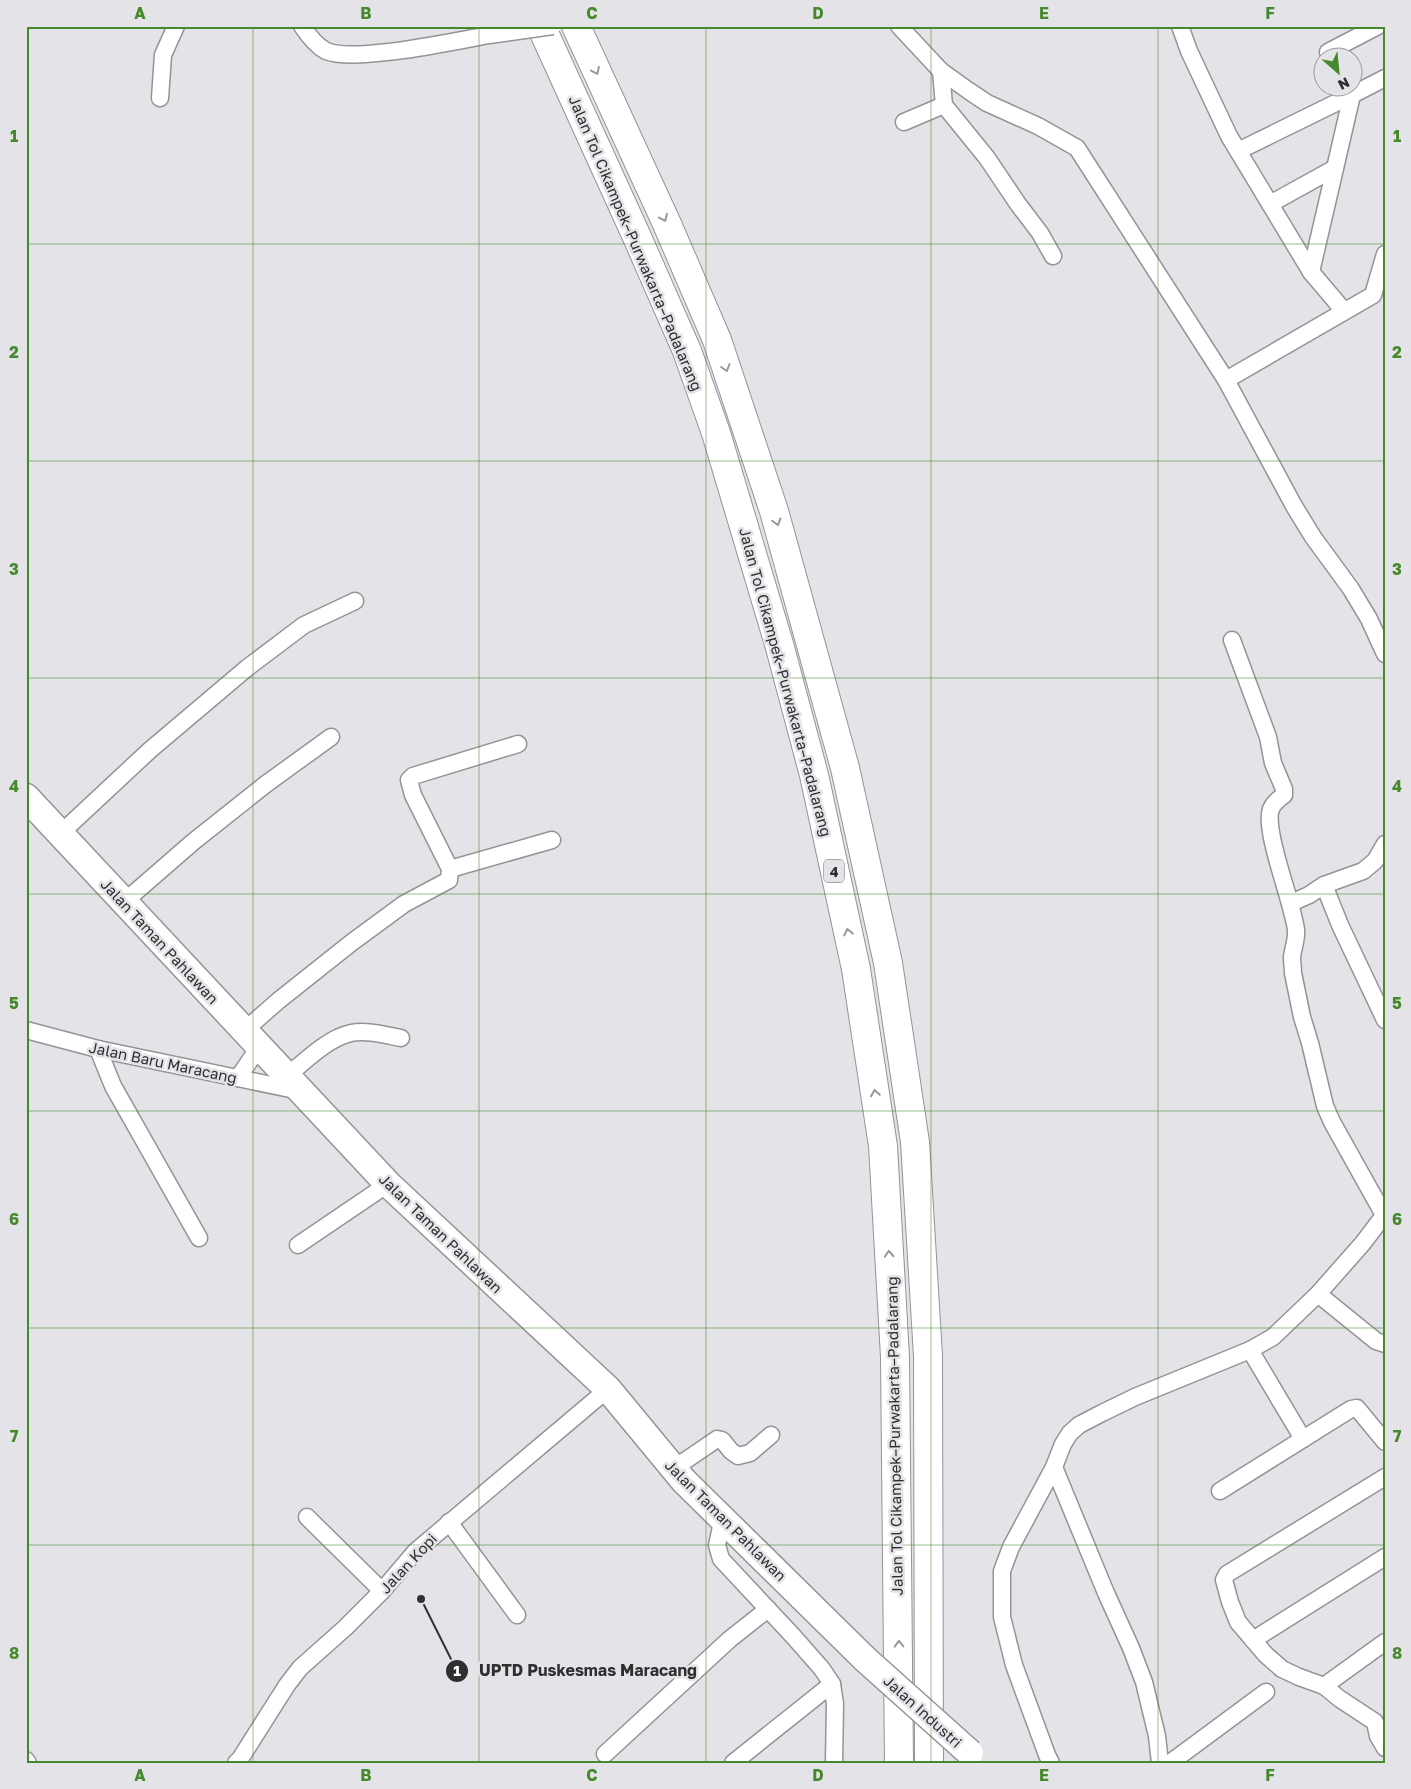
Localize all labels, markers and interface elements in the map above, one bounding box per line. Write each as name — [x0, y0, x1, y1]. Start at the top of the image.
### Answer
text: A — [134, 3, 146, 23]
text: B — [360, 3, 372, 23]
text: C — [586, 3, 598, 23]
text: D — [812, 3, 824, 23]
text: E — [1039, 3, 1049, 23]
text: F — [1265, 3, 1275, 23]
north arrow — [1314, 48, 1364, 98]
one-way arrow — [590, 65, 600, 74]
text: N — [1336, 74, 1353, 94]
street label: Jalan Tol Cikampek–Purwakarta–Padalarang — [565, 93, 707, 393]
text: 1 — [10, 126, 18, 146]
text: 1 — [1393, 126, 1401, 146]
one-way arrow — [658, 213, 668, 222]
text: 2 — [9, 342, 19, 362]
text: 2 — [1392, 342, 1402, 362]
one-way arrow — [721, 363, 731, 372]
one-way arrow — [772, 518, 782, 526]
street label: Jalan Tol Cikampek–Purwakarta–Padalarang — [736, 526, 836, 838]
text: 3 — [9, 559, 19, 579]
text: 3 — [1392, 559, 1402, 579]
text: 4 — [9, 776, 19, 796]
text: 4 — [1392, 776, 1402, 796]
road number: 4 — [824, 859, 844, 882]
street label: Jalan Taman Pahlawan — [97, 875, 223, 1007]
one-way arrow — [843, 928, 854, 937]
text: 5 — [9, 993, 19, 1013]
text: 5 — [1392, 993, 1402, 1013]
street label: Jalan Baru Maracang — [87, 1038, 239, 1086]
one-way arrow — [870, 1088, 880, 1097]
street label: Jalan Taman Pahlawan — [376, 1169, 506, 1297]
text: 6 — [9, 1209, 19, 1229]
text: 6 — [1392, 1209, 1402, 1229]
one-way arrow — [884, 1250, 895, 1258]
street label: Jalan Tol Cikampek–Purwakarta–Padalarang — [882, 1276, 906, 1596]
text: 7 — [10, 1426, 19, 1446]
text: 7 — [1393, 1426, 1402, 1446]
street label: Jalan Taman Pahlawan — [662, 1456, 790, 1584]
street label: Jalan Kopi — [376, 1529, 440, 1597]
one-way arrow — [894, 1640, 904, 1648]
text: 8 — [9, 1643, 19, 1663]
text: 8 — [1392, 1643, 1402, 1663]
callout: UPTD Puskesmas Maracang — [444, 1655, 707, 1686]
text: UPTD Puskesmas Maracang — [479, 1660, 697, 1680]
text: 1 — [453, 1661, 461, 1679]
street label: Jalan Industri — [880, 1671, 966, 1751]
text: A — [134, 1765, 146, 1785]
text: B — [360, 1765, 372, 1785]
text: C — [586, 1765, 598, 1785]
text: D — [812, 1765, 824, 1785]
text: E — [1039, 1765, 1049, 1785]
text: F — [1265, 1765, 1275, 1785]

